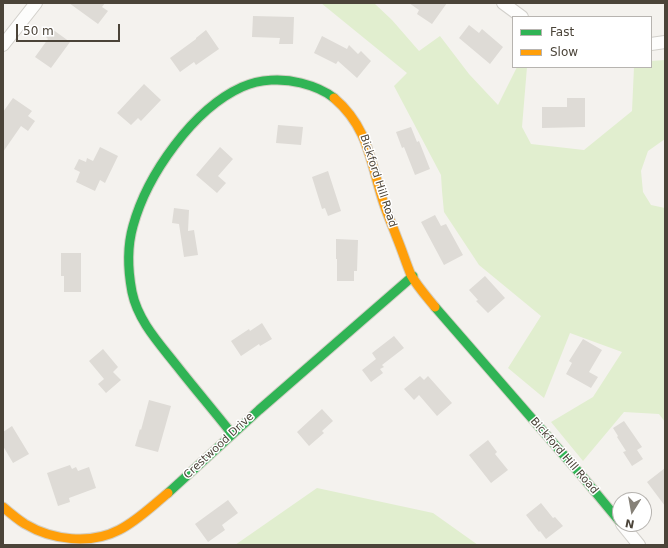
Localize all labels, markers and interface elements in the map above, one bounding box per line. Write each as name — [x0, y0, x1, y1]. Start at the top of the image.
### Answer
scale bar — [18, 16, 122, 42]
legend — [512, 16, 652, 68]
text: 50 m — [23, 24, 54, 38]
text: Fast — [550, 25, 574, 39]
text: Slow — [550, 45, 578, 59]
street label: Bickford Hill Road — [357, 133, 399, 229]
street label: Crestwood Drive — [181, 410, 257, 482]
street label: Bickford Hill Road — [527, 415, 601, 497]
north arrow — [612, 492, 652, 532]
text: N — [624, 516, 636, 531]

